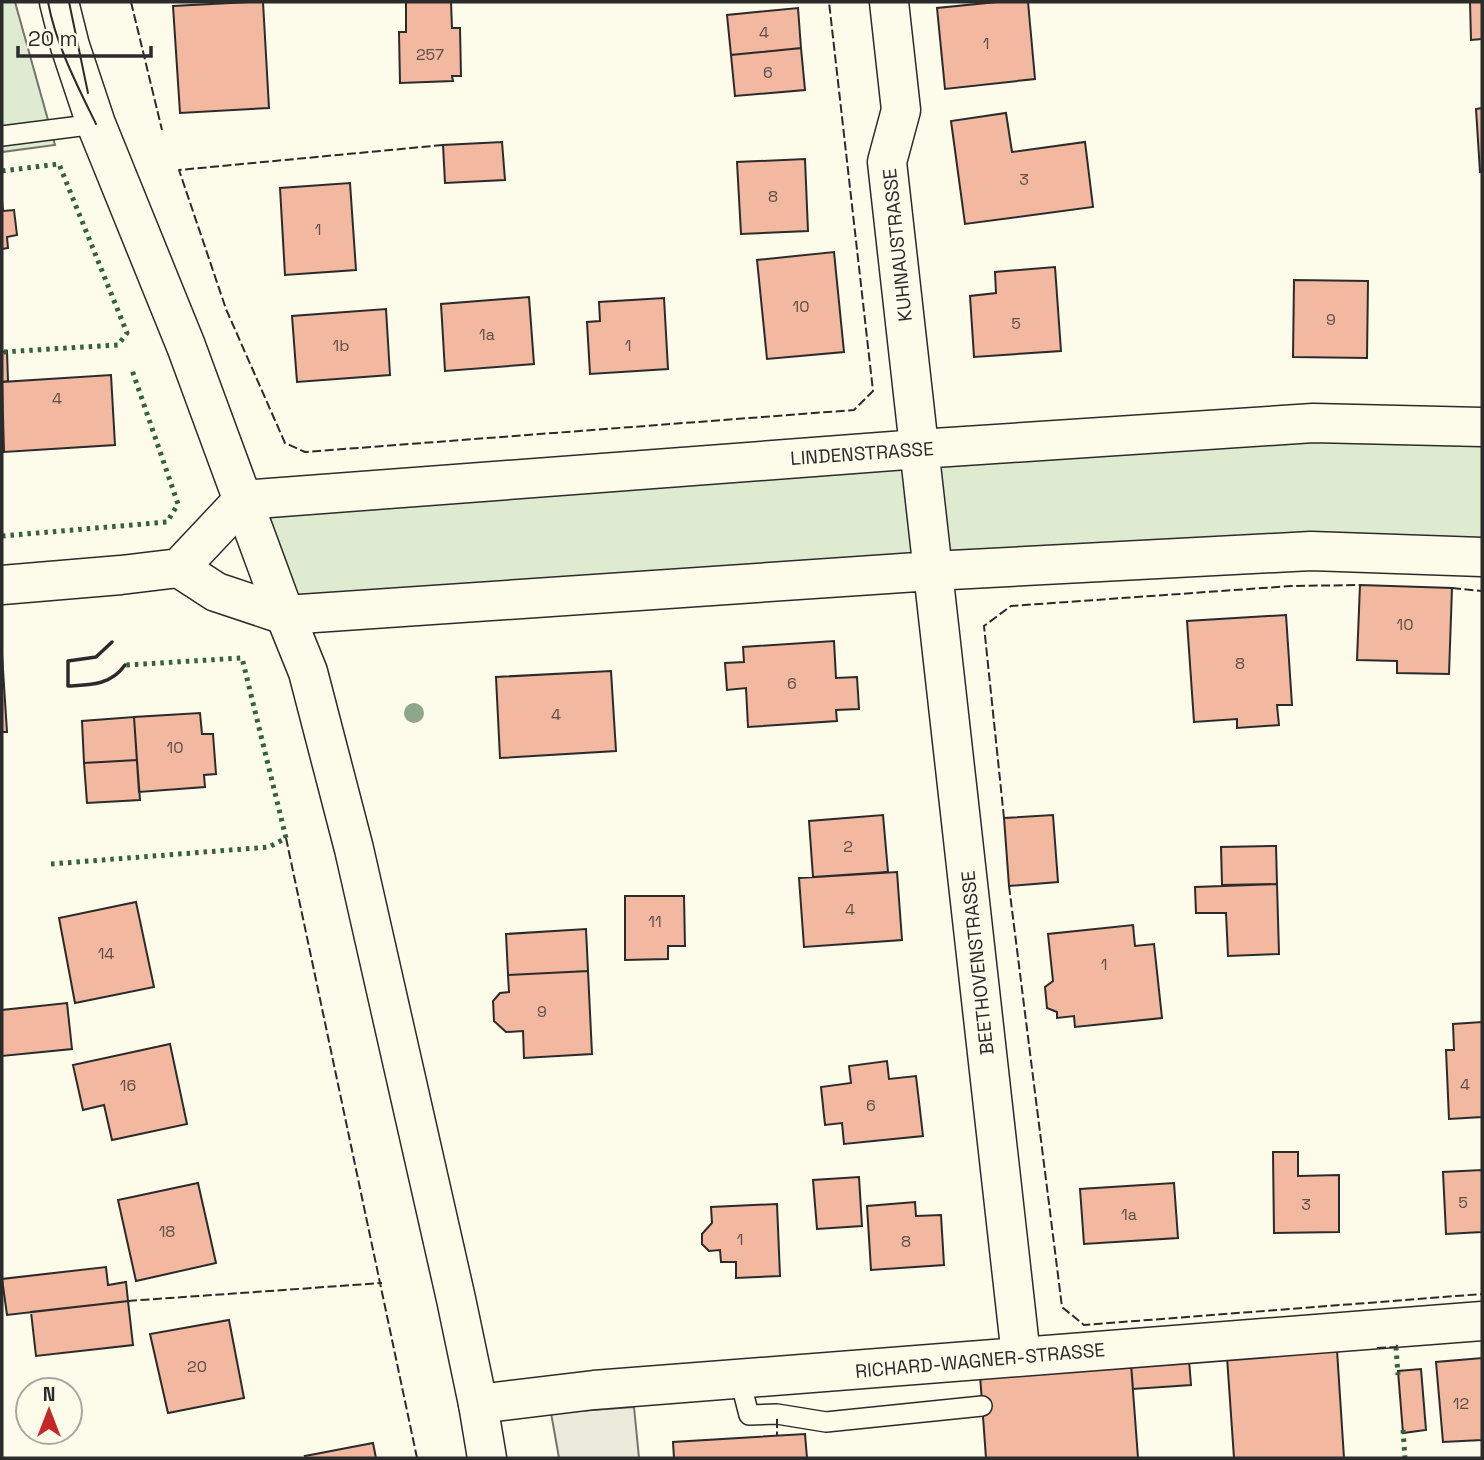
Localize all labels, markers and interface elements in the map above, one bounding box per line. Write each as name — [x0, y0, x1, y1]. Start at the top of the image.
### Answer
scale bar — [18, 14, 150, 58]
house number: 4 — [759, 22, 769, 43]
text: 20 m — [28, 25, 78, 52]
house number: 1 — [983, 33, 989, 54]
house number: 257 — [416, 44, 444, 65]
house number: 6 — [763, 62, 773, 83]
street label: KUHNAUSTRASSE — [877, 167, 918, 323]
house number: 3 — [1019, 169, 1029, 190]
house number: 8 — [768, 186, 778, 207]
house number: 1 — [315, 219, 321, 240]
house number: 10 — [793, 296, 809, 317]
house number: 9 — [1326, 309, 1336, 330]
house number: 5 — [1011, 313, 1021, 334]
house number: 1a — [479, 324, 495, 345]
house number: 1b — [333, 335, 350, 356]
house number: 1 — [625, 335, 631, 356]
house number: 4 — [52, 388, 62, 409]
street label: LINDENSTRASSE — [789, 436, 935, 471]
house number: 10 — [1397, 614, 1413, 635]
house number: 8 — [1235, 653, 1245, 674]
house number: 6 — [787, 673, 797, 694]
house number: 4 — [551, 704, 561, 725]
house number: 10 — [167, 737, 183, 758]
house number: 2 — [843, 836, 853, 857]
street label: BEETHOVENSTRASSE — [955, 870, 1000, 1056]
house number: 4 — [845, 899, 855, 920]
house number: 11 — [648, 911, 662, 932]
house number: 14 — [98, 943, 114, 964]
house number: 1 — [1101, 954, 1107, 975]
house number: 9 — [537, 1001, 547, 1022]
house number: 4 — [1460, 1074, 1470, 1095]
house number: 16 — [120, 1075, 136, 1096]
house number: 6 — [866, 1095, 876, 1116]
house number: 5 — [1458, 1192, 1468, 1213]
house number: 3 — [1301, 1194, 1311, 1215]
house number: 1a — [1121, 1204, 1137, 1225]
house number: 18 — [159, 1221, 175, 1242]
house number: 1 — [737, 1229, 743, 1250]
house number: 8 — [901, 1231, 911, 1252]
street label: RICHARD-WAGNER-STRASSE — [854, 1337, 1106, 1384]
house number: 20 — [187, 1356, 207, 1377]
north arrow — [14, 1376, 84, 1446]
text: N — [43, 1382, 55, 1407]
house number: 12 — [1453, 1393, 1469, 1414]

